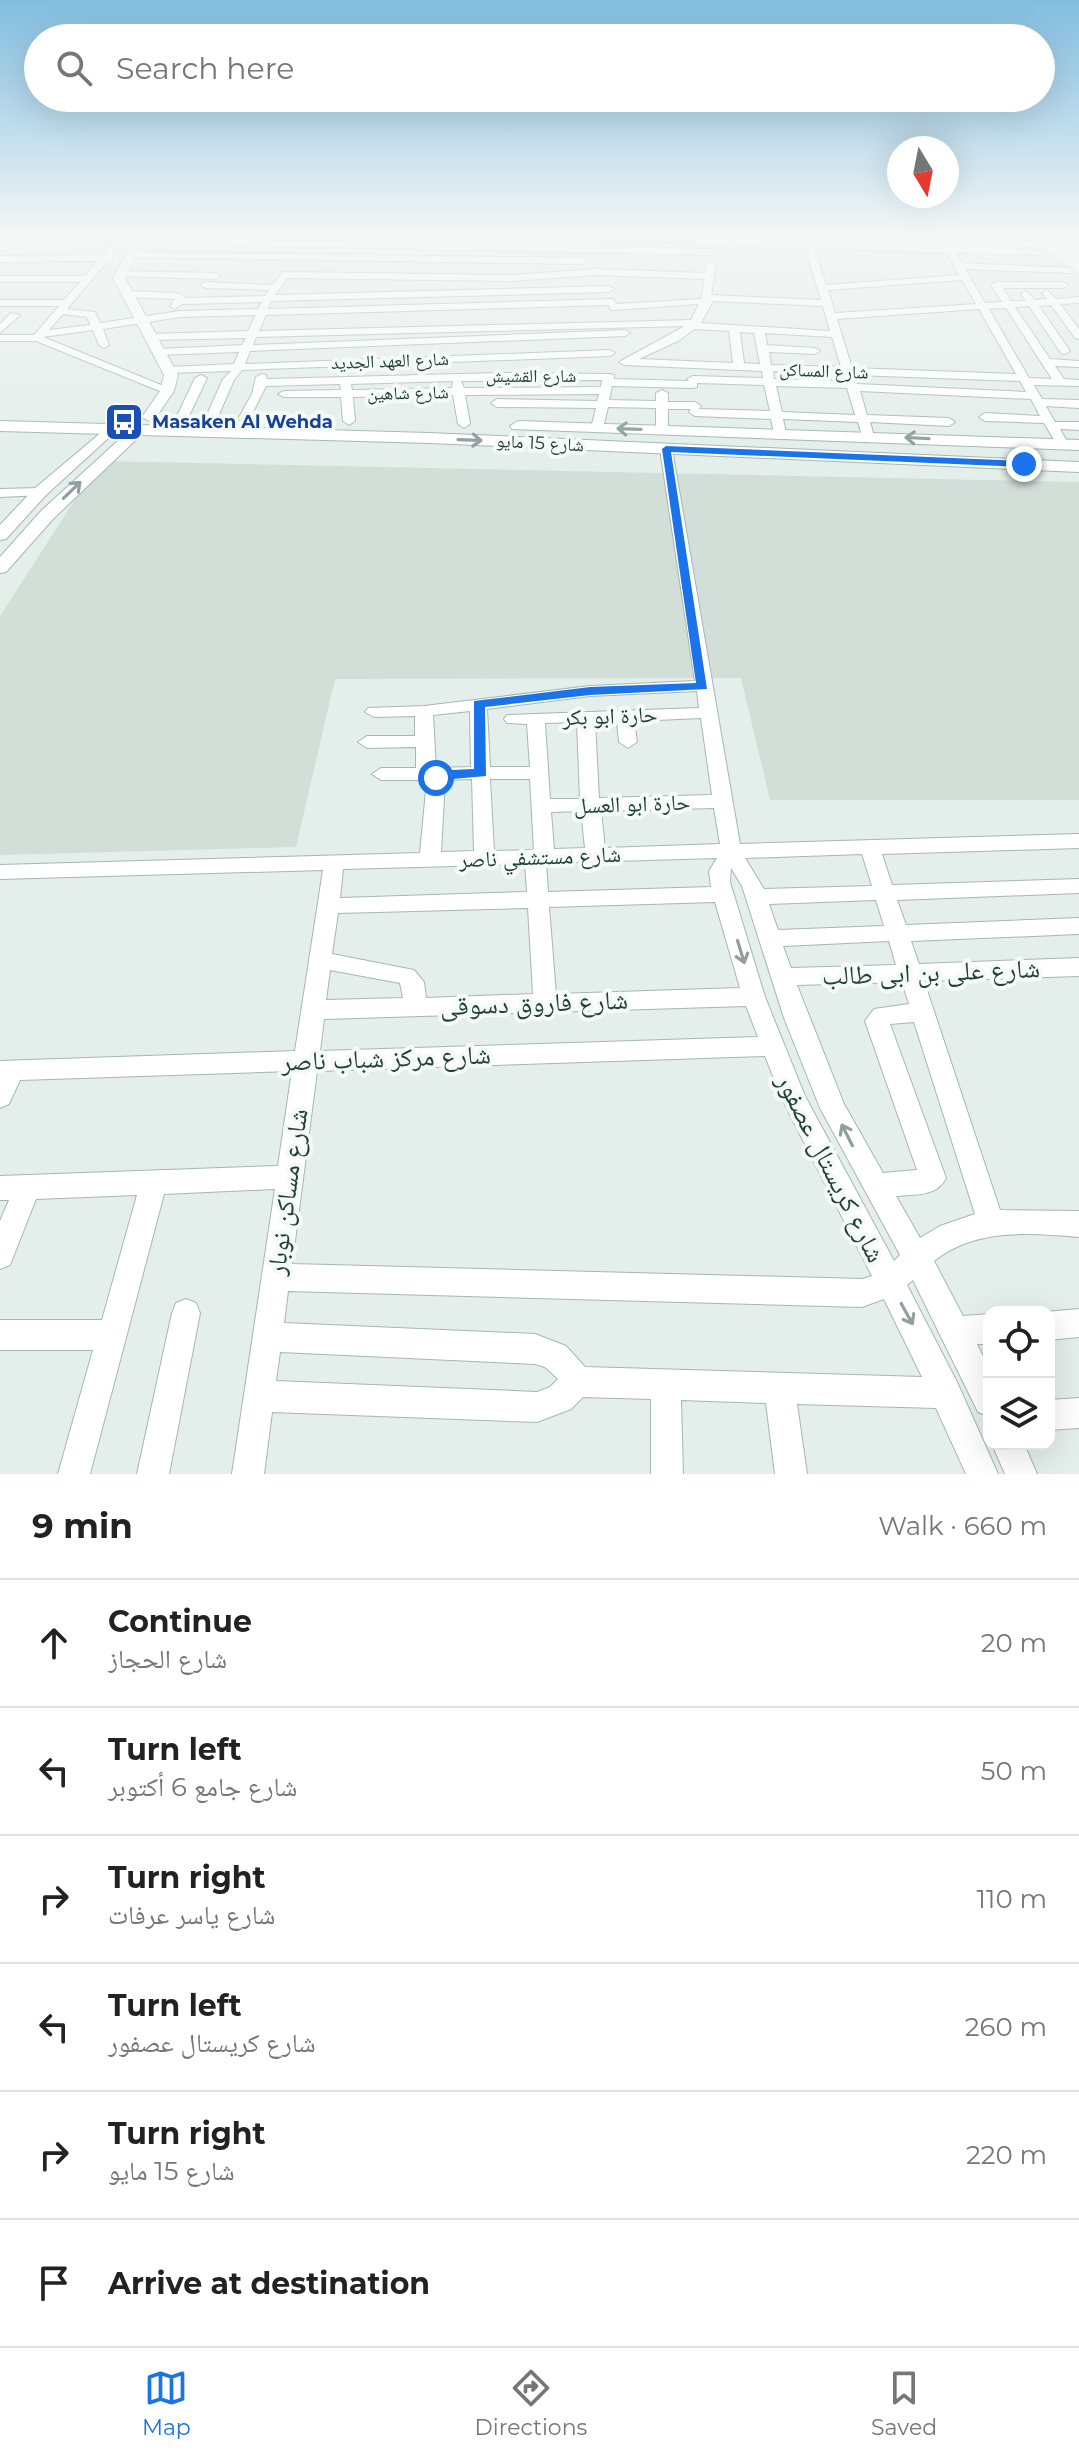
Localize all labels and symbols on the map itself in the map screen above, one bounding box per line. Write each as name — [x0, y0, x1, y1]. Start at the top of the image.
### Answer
north arrow — [887, 136, 959, 208]
street label: شارع العهد الجديد — [331, 348, 449, 374]
street label: شارع المساكن — [779, 358, 869, 384]
street label: شارع القشيش — [486, 365, 576, 387]
street label: شارع شاهين — [367, 381, 449, 405]
bus stop icon: Masaken Al Wehda — [103, 401, 145, 443]
place label: Masaken Al Wehda — [152, 411, 333, 433]
one-way arrow — [616, 421, 643, 436]
street label: شارع 15 مايو — [496, 430, 584, 456]
one-way arrow — [904, 431, 931, 446]
one-way arrow — [456, 432, 483, 447]
route end — [1006, 446, 1042, 482]
one-way arrow — [62, 481, 82, 500]
street label: حارة ابو بكر — [561, 701, 658, 731]
route start — [418, 760, 454, 796]
street label: حارة ابو العسل — [573, 788, 691, 820]
street label: شارع مستشفي ناصر — [458, 841, 622, 877]
one-way arrow — [734, 938, 749, 964]
street label: شارع على بن ابى طالب — [821, 952, 1041, 992]
street label: شارع فاروق دسوقى — [439, 984, 629, 1022]
street label: شارع مركز شباب ناصر — [280, 1038, 491, 1078]
street label: شارع كريستال عصفور — [769, 1067, 892, 1268]
street label: شارع مساكن نوبار — [259, 1107, 315, 1278]
one-way arrow — [839, 1123, 855, 1147]
one-way arrow — [899, 1302, 915, 1326]

